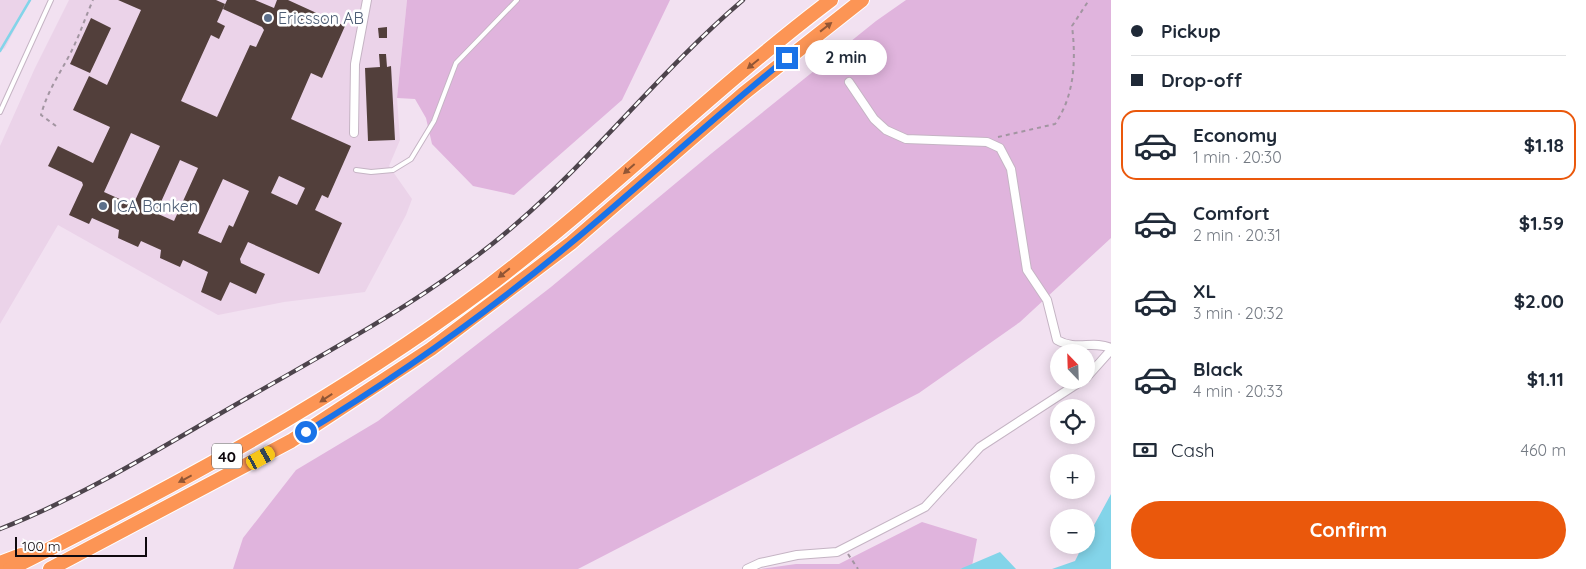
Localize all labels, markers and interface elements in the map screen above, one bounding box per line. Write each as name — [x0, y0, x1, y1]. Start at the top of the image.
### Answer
place label: Ericsson AB — [278, 8, 364, 28]
marker: Ericsson AB — [262, 12, 274, 24]
text: Pickup — [1161, 19, 1221, 43]
one-way arrow — [819, 22, 832, 33]
callout: 2 min — [804, 40, 887, 76]
route end — [776, 47, 798, 69]
text: 2 min — [825, 47, 867, 67]
one-way arrow — [746, 58, 759, 69]
text: Drop-off — [1161, 68, 1242, 92]
icon: car — [1133, 123, 1178, 168]
text: Economy — [1193, 123, 1277, 147]
text: $1.18 — [1524, 133, 1564, 157]
text: 1 min · 20:30 — [1193, 147, 1282, 167]
one-way arrow — [623, 163, 635, 174]
place label: ICA Banken — [113, 196, 198, 216]
marker: ICA Banken — [97, 200, 109, 212]
icon: car — [1133, 201, 1178, 246]
text: Comfort — [1193, 201, 1270, 225]
text: $1.59 — [1519, 211, 1564, 235]
text: 2 min · 20:31 — [1193, 225, 1281, 245]
one-way arrow — [497, 268, 511, 278]
icon: car — [1133, 279, 1178, 324]
text: XL — [1193, 279, 1216, 303]
text: $2.00 — [1514, 289, 1564, 313]
text: 3 min · 20:32 — [1193, 303, 1284, 323]
north arrow — [1050, 344, 1095, 389]
map controls — [1050, 344, 1095, 554]
icon: car — [1133, 357, 1178, 402]
text: Black — [1193, 357, 1243, 381]
text: $1.11 — [1527, 367, 1564, 391]
text: 4 min · 20:33 — [1193, 381, 1283, 401]
one-way arrow — [319, 393, 333, 402]
button: locate — [1050, 399, 1095, 444]
route start — [295, 421, 317, 443]
icon: cash — [1131, 436, 1159, 464]
text: Cash — [1171, 438, 1215, 462]
text: 460 m — [1520, 440, 1566, 460]
road number: 40 — [212, 444, 242, 468]
car — [244, 444, 277, 472]
button: + — [1050, 454, 1095, 499]
one-way arrow — [178, 475, 192, 483]
button: Confirm — [1131, 501, 1566, 559]
button: − — [1050, 509, 1095, 554]
scale bar — [15, 534, 148, 557]
text: 100 m — [22, 537, 60, 555]

